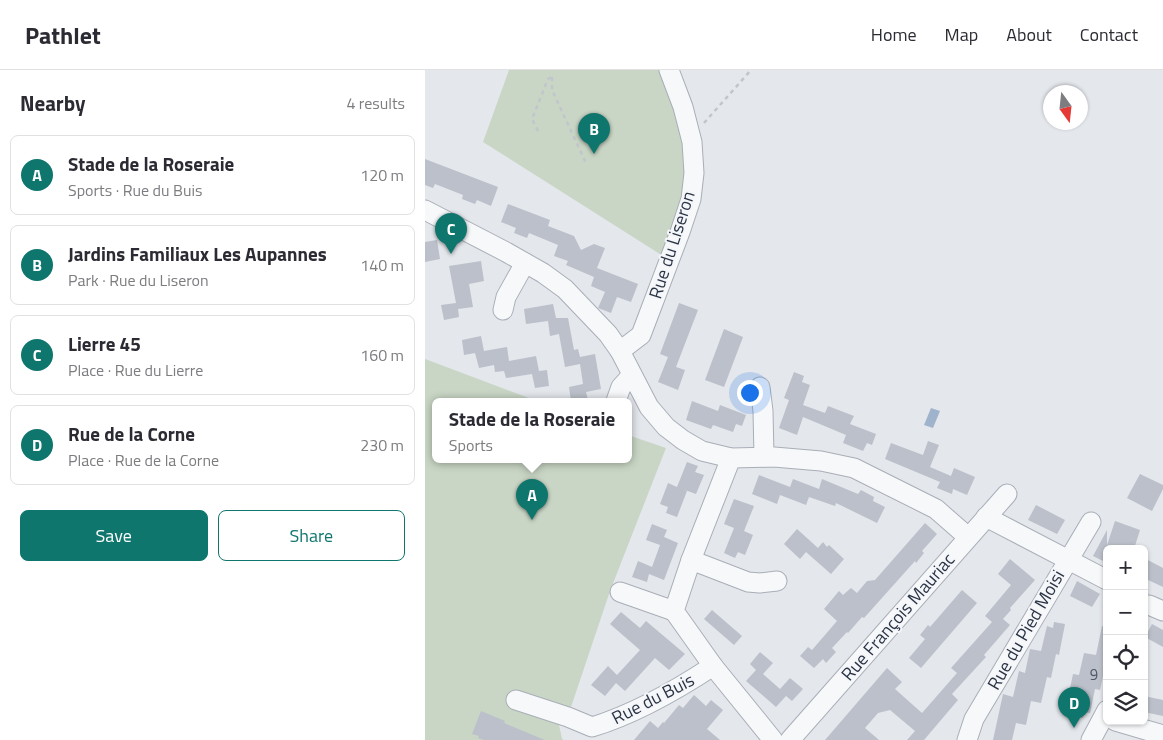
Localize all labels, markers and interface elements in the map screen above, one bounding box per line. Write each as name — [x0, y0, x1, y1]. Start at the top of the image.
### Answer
text: Pathlet — [25, 17, 101, 53]
text: Home — [871, 21, 917, 48]
text: Map — [945, 21, 978, 48]
text: About — [1006, 21, 1052, 48]
text: Contact — [1080, 21, 1138, 48]
north arrow — [1043, 85, 1088, 130]
text: Nearby — [20, 87, 85, 119]
text: 4 results — [346, 91, 405, 115]
pin: B — [578, 113, 610, 154]
text: Stade de la Roseraie — [68, 149, 234, 178]
text: A — [32, 163, 42, 187]
text: 120 m — [360, 163, 404, 187]
text: Sports · Rue du Buis — [68, 178, 202, 202]
street label: Rue du Liseron — [641, 187, 702, 302]
pin: C — [435, 213, 467, 254]
text: Jardins Familiaux Les Aupannes — [68, 239, 327, 268]
text: B — [32, 253, 42, 277]
text: 140 m — [360, 253, 404, 277]
text: Park · Rue du Liseron — [68, 268, 209, 292]
text: Lierre 45 — [68, 329, 141, 358]
text: C — [33, 343, 41, 367]
text: 160 m — [360, 343, 404, 367]
text: Place · Rue du Lierre — [68, 358, 203, 382]
your location — [737, 380, 763, 406]
popup — [432, 398, 632, 463]
text: Stade de la Roseraie — [449, 404, 615, 433]
text: Rue de la Corne — [68, 419, 195, 448]
text: D — [32, 433, 42, 457]
text: 230 m — [360, 433, 404, 457]
text: Sports — [449, 433, 493, 457]
text: Place · Rue de la Corne — [68, 448, 219, 472]
pin: A — [516, 479, 548, 520]
button: Save — [20, 510, 208, 561]
button: Share — [218, 510, 405, 561]
map controls — [1103, 545, 1148, 725]
button: + — [1103, 545, 1148, 590]
street label: Rue François Mauriac — [834, 547, 961, 687]
street label: Rue du Pied Moisi — [980, 565, 1071, 695]
button: − — [1103, 590, 1148, 635]
button: locate — [1103, 635, 1148, 680]
house number: 9 — [1090, 663, 1098, 686]
street label: Rue du Buis — [607, 666, 699, 731]
button: layers — [1103, 680, 1148, 725]
pin: D — [1058, 687, 1090, 728]

